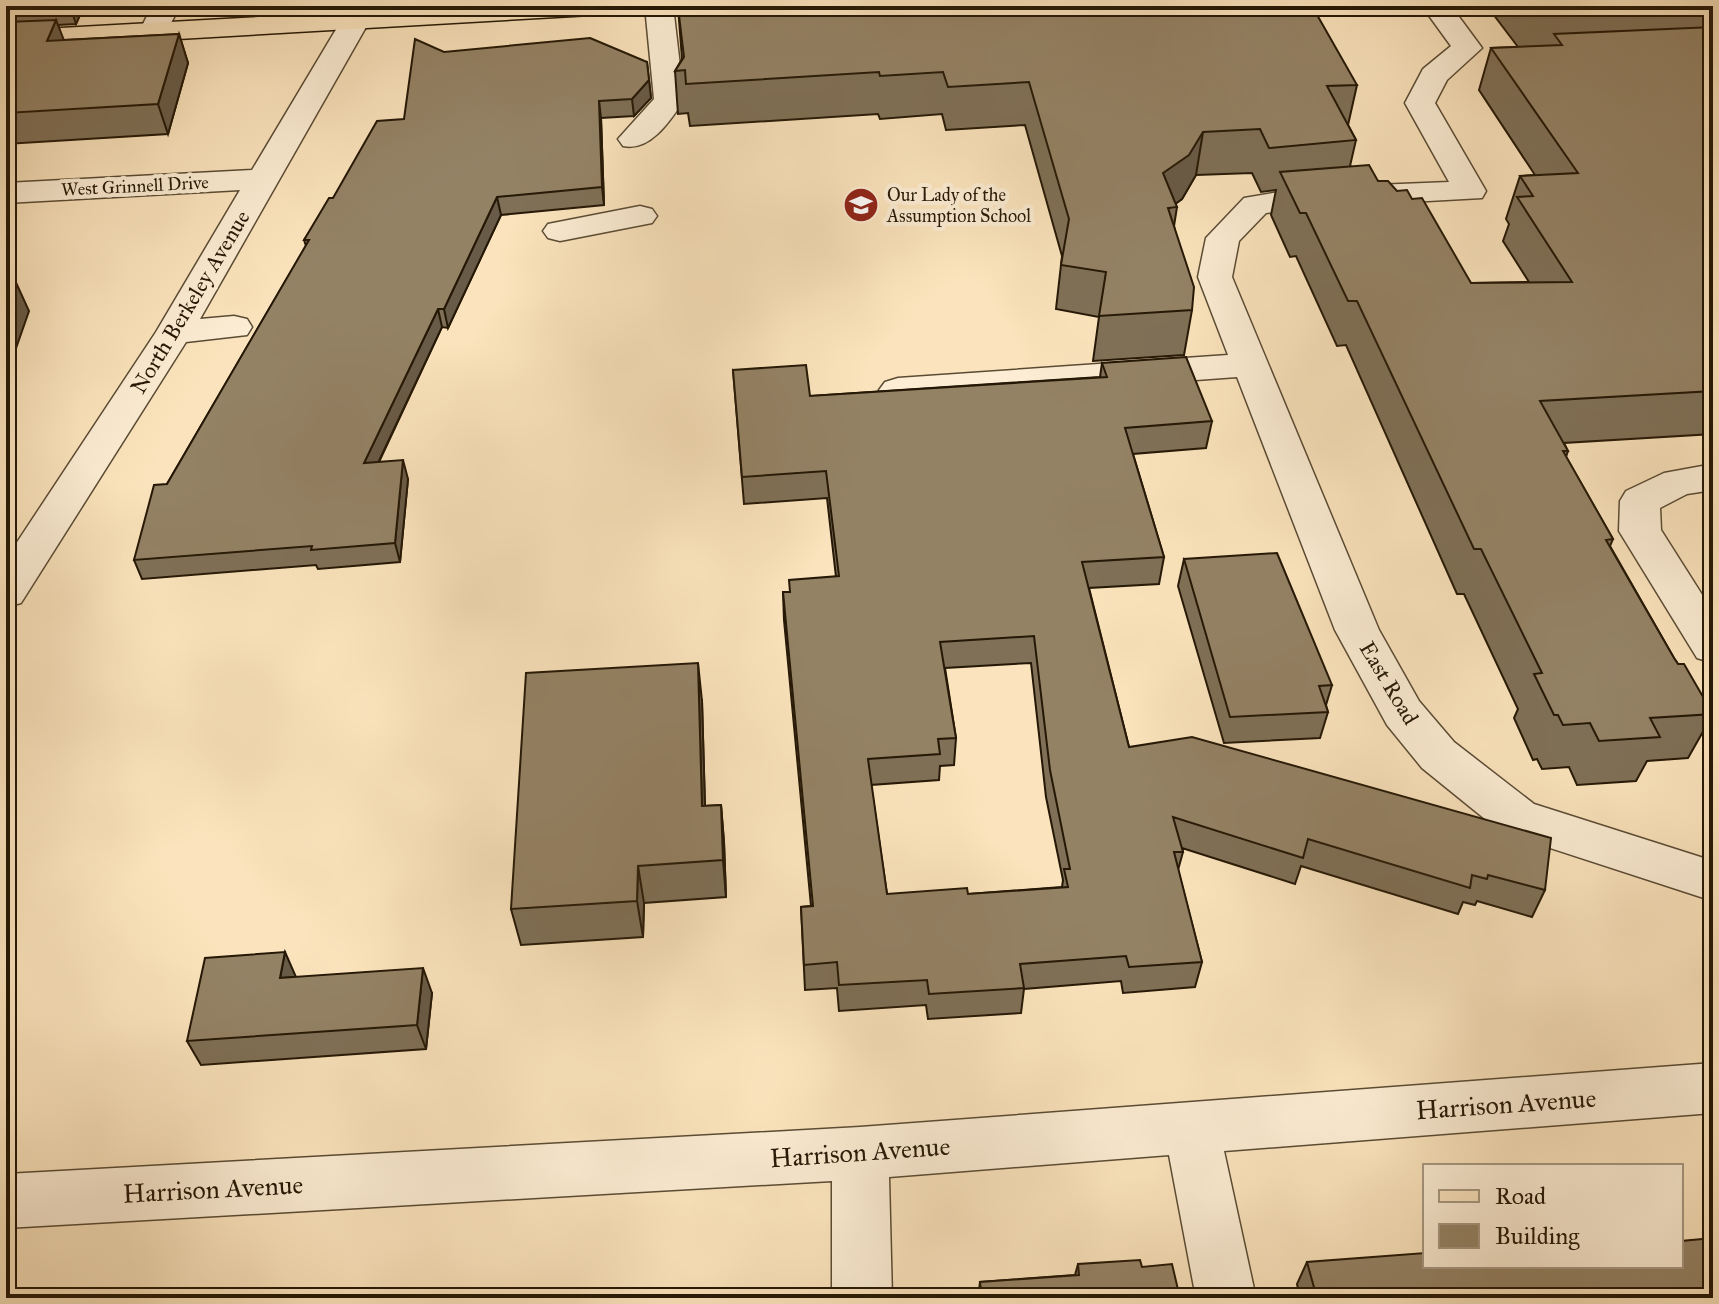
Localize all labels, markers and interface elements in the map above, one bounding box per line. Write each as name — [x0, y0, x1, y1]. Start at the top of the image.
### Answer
street label: West Grinnell Drive — [61, 171, 209, 201]
place label: Our Lady of the Assumption School — [886, 184, 1031, 227]
school or university icon: Our Lady of the Assumption School — [842, 186, 880, 224]
street label: North Berkeley Avenue — [124, 205, 256, 399]
street label: East Road — [1354, 636, 1424, 730]
street label: Harrison Avenue — [1415, 1082, 1597, 1126]
street label: Harrison Avenue — [769, 1130, 951, 1174]
legend — [1423, 1164, 1683, 1268]
street label: Harrison Avenue — [122, 1168, 304, 1210]
text: Road — [1495, 1181, 1546, 1211]
text: Building — [1495, 1221, 1580, 1251]

